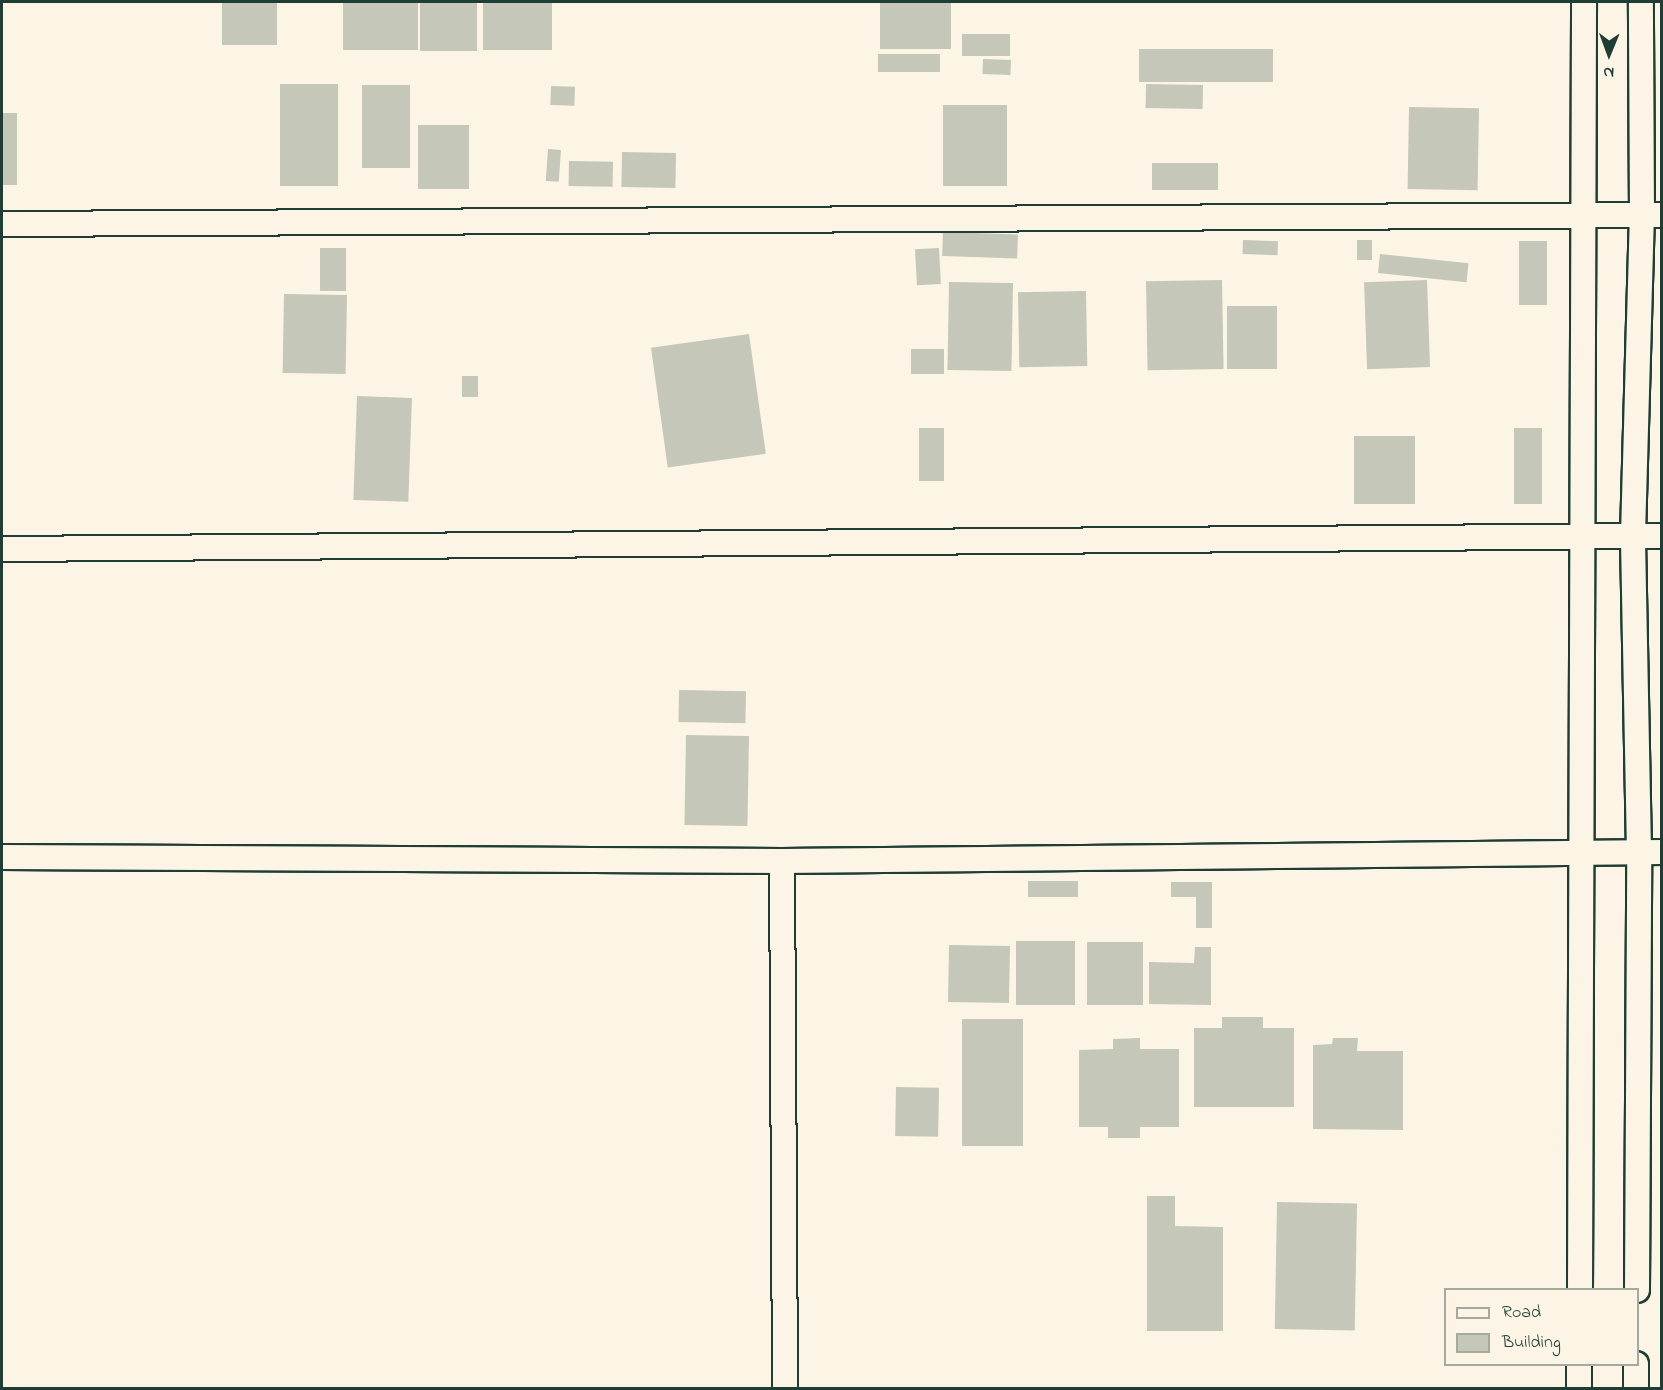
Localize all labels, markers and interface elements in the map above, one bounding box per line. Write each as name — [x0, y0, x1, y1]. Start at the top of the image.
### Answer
north arrow — [1579, 24, 1639, 84]
text: N — [1603, 60, 1614, 84]
legend — [1444, 1288, 1639, 1366]
text: Road — [1502, 1300, 1541, 1326]
text: Building — [1502, 1330, 1561, 1356]

